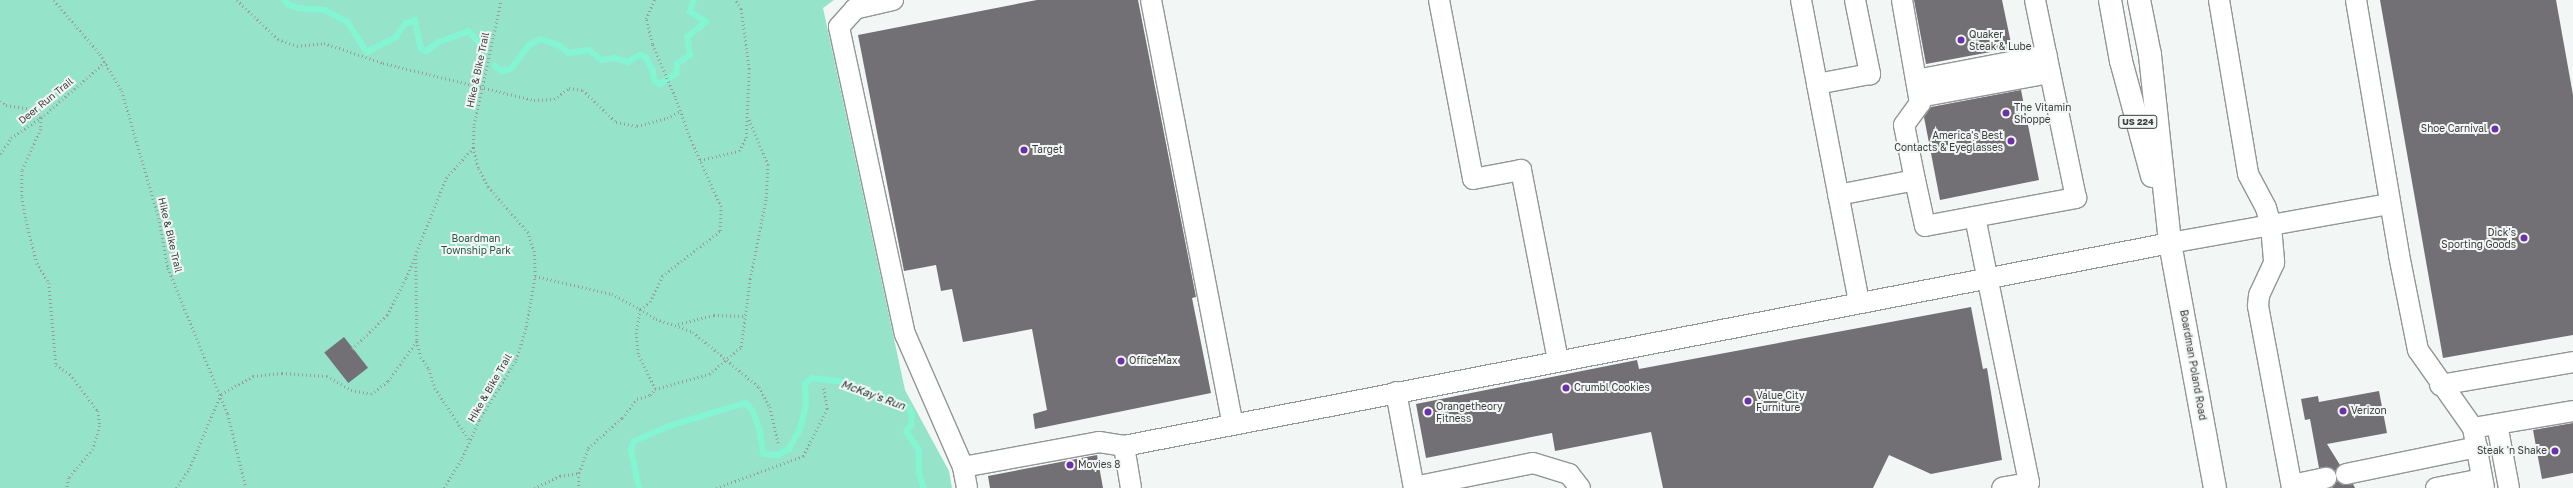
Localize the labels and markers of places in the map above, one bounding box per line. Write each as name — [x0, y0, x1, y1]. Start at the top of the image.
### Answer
place label: Quaker Steak & Lube — [1969, 28, 2031, 52]
marker: Quaker Steak & Lube — [1956, 35, 1966, 45]
place label: The Vitamin Shoppe — [2014, 101, 2071, 124]
marker: The Vitamin Shoppe — [2001, 108, 2011, 118]
place label: Shoe Carnival — [2421, 123, 2487, 135]
marker: Shoe Carnival — [2490, 124, 2500, 134]
place label: America's Best Contacts & Eyeglasses — [1894, 129, 2003, 152]
marker: America's Best Contacts & Eyeglasses — [2006, 136, 2016, 146]
place label: Target — [1032, 144, 1063, 156]
marker: Target — [1019, 145, 1029, 155]
place label: Dick's Sporting Goods — [2441, 226, 2516, 250]
marker: Dick's Sporting Goods — [2519, 233, 2529, 243]
place label: OfficeMax — [1129, 355, 1177, 367]
marker: OfficeMax — [1116, 356, 1126, 366]
place label: Crumbl Cookies — [1574, 382, 1650, 394]
marker: Crumbl Cookies — [1561, 383, 1571, 393]
place label: Value City Furniture — [1756, 389, 1805, 412]
marker: Value City Furniture — [1743, 396, 1753, 406]
place label: Orangetheory Fitness — [1436, 400, 1503, 424]
place label: Verizon — [2351, 405, 2387, 417]
marker: Verizon — [2338, 406, 2348, 416]
marker: Orangetheory Fitness — [1423, 407, 1433, 417]
place label: Steak 'n Shake — [2477, 445, 2547, 457]
marker: Steak 'n Shake — [2550, 446, 2560, 456]
place label: Movies 8 — [1078, 459, 1120, 471]
marker: Movies 8 — [1065, 460, 1075, 470]

